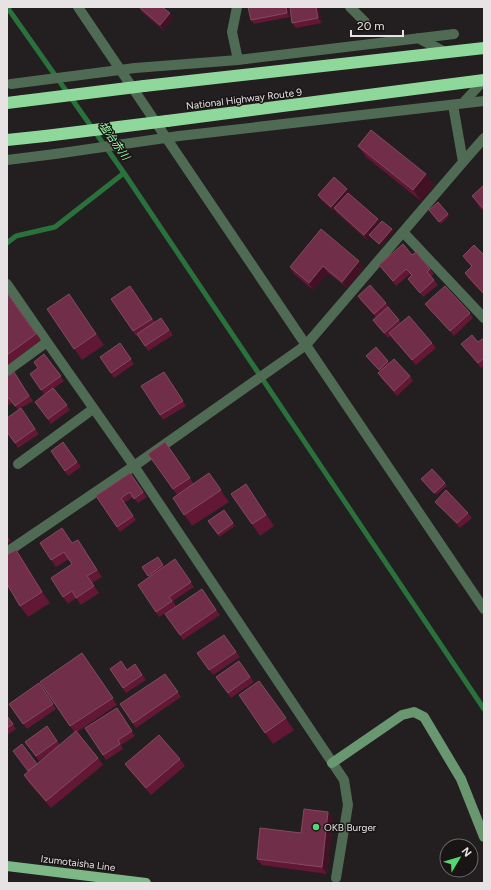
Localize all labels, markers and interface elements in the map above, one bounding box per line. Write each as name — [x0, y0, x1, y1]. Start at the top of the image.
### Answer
scale bar — [351, 12, 403, 38]
text: 20 m — [357, 19, 385, 33]
street label: National Highway Route 9 — [185, 85, 303, 113]
water label: 塩冶赤川 — [96, 119, 133, 164]
place label: OKB Burger — [324, 821, 377, 834]
marker: OKB Burger — [311, 822, 321, 832]
north arrow — [439, 838, 479, 878]
text: N — [459, 845, 474, 860]
street label: Izumotaisha Line — [40, 852, 117, 874]

